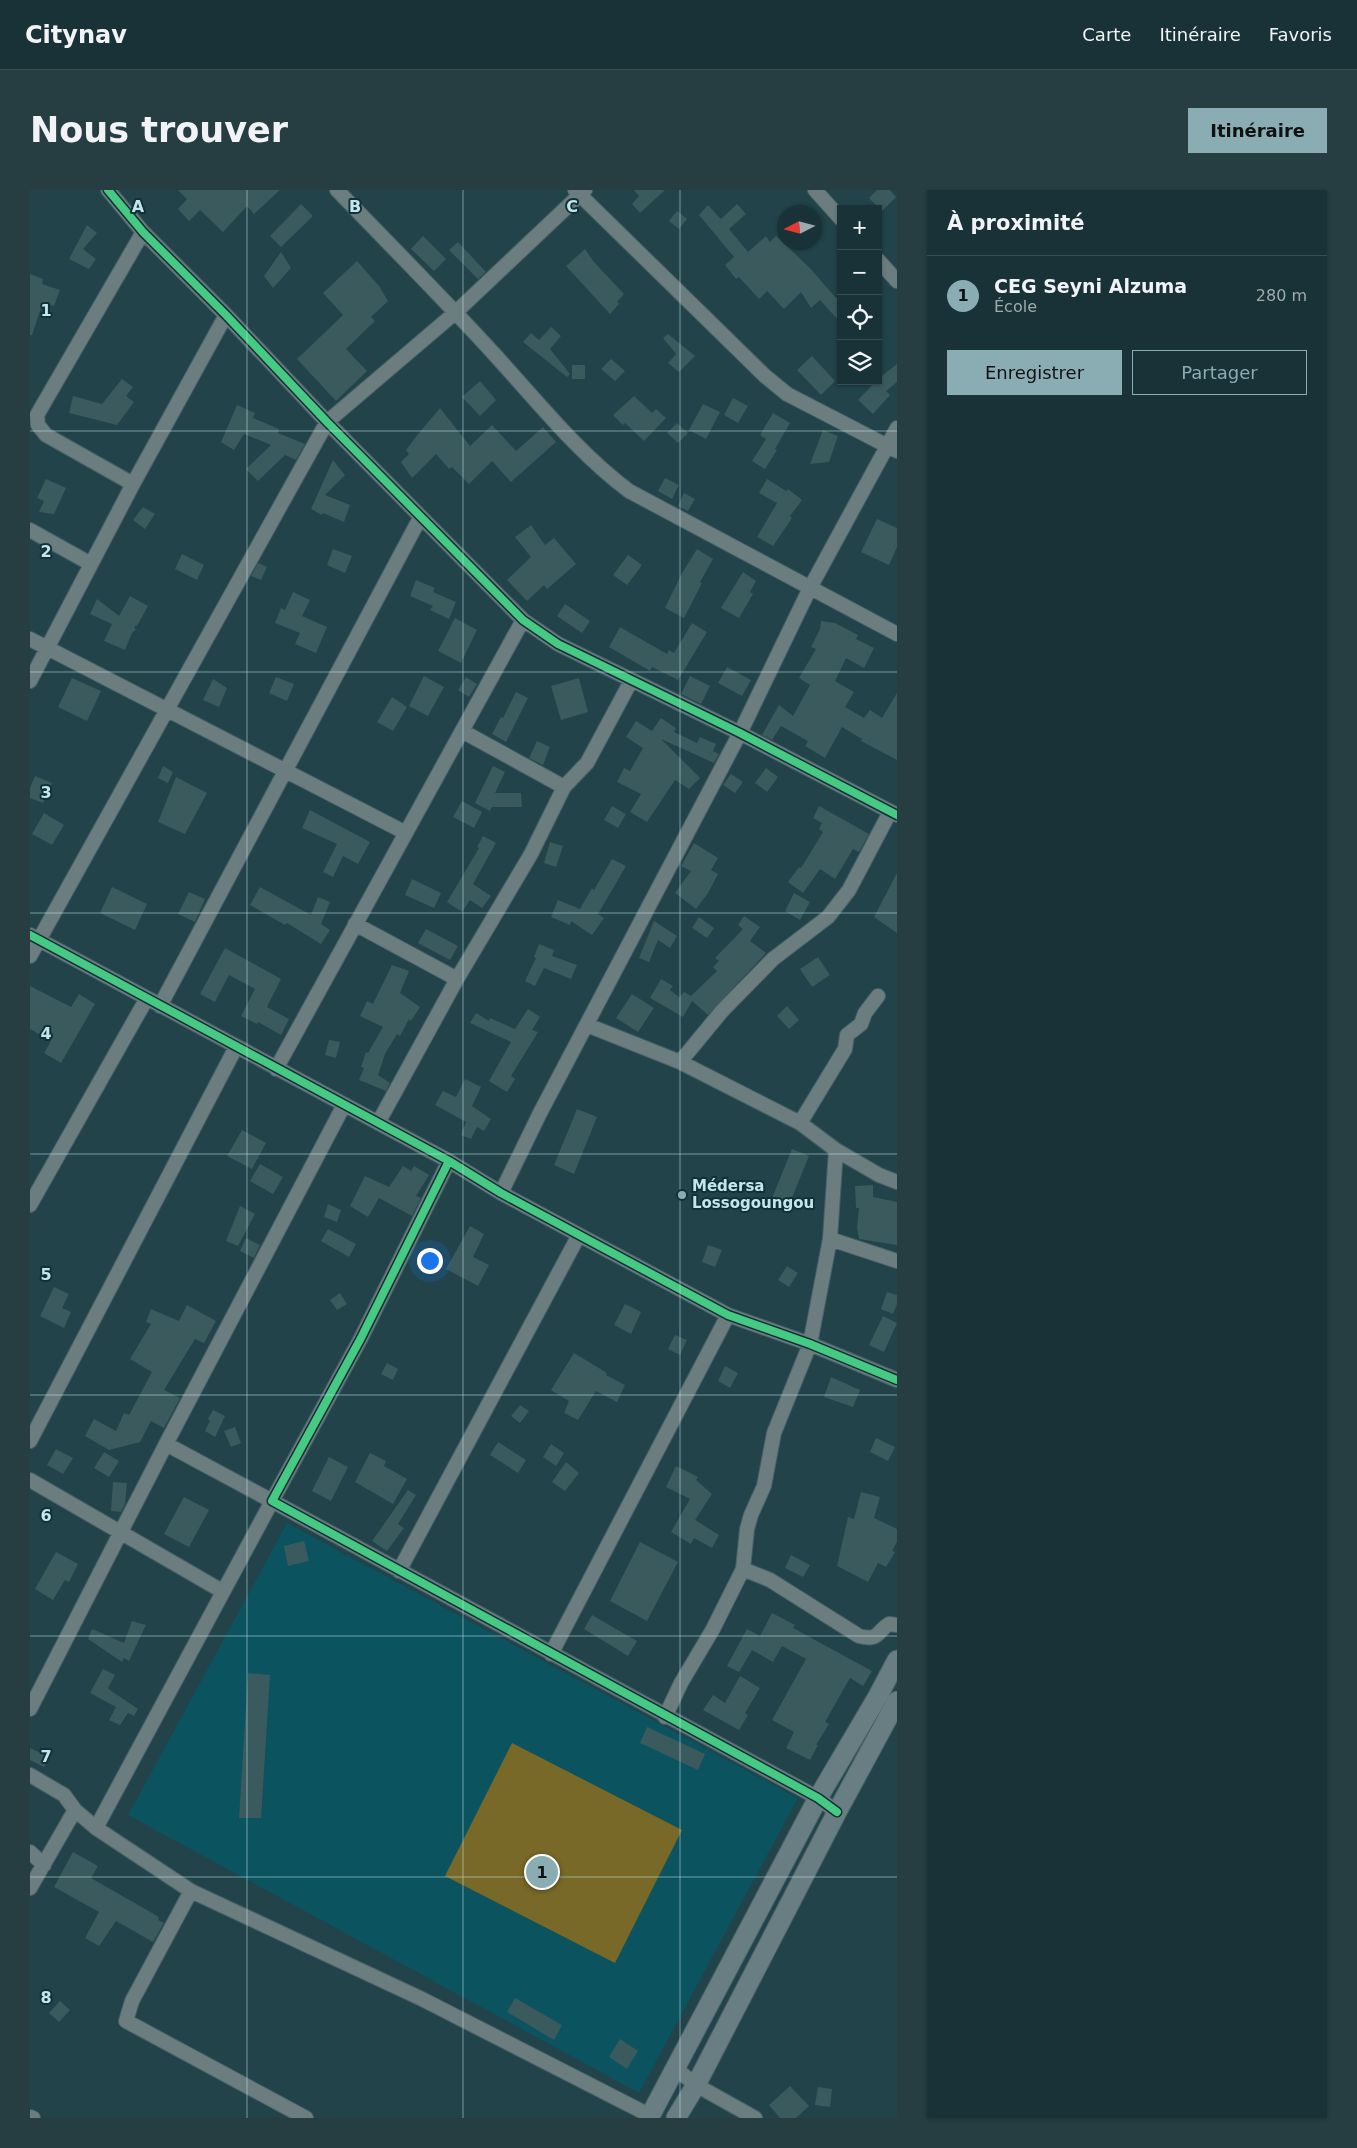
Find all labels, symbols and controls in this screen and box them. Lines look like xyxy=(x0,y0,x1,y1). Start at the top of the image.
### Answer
text: Citynav xyxy=(25,21,127,49)
text: Carte xyxy=(1082,24,1131,45)
text: Itinéraire xyxy=(1159,24,1241,45)
text: Favoris xyxy=(1269,24,1332,45)
button: Itinéraire xyxy=(1188,108,1327,153)
text: Nous trouver xyxy=(30,110,288,150)
text: A xyxy=(132,197,145,216)
text: B xyxy=(349,197,361,216)
text: C xyxy=(566,197,578,216)
north arrow xyxy=(777,205,822,250)
map controls xyxy=(837,205,882,385)
button: + xyxy=(837,205,882,250)
text: À proximité xyxy=(947,211,1084,235)
button: − xyxy=(837,250,882,295)
text: CEG Seyni Alzuma xyxy=(994,275,1187,297)
text: 1 xyxy=(957,286,969,305)
text: 280 m xyxy=(1256,286,1307,305)
button: locate xyxy=(837,295,882,340)
text: École xyxy=(994,297,1037,316)
text: 1 xyxy=(40,301,52,320)
button: layers xyxy=(837,340,882,385)
button: Enregistrer xyxy=(947,350,1122,395)
button: Partager xyxy=(1132,350,1307,395)
text: 2 xyxy=(40,542,52,561)
text: 3 xyxy=(40,783,52,802)
text: 4 xyxy=(40,1024,52,1043)
place label: Médersa Lossogoungou xyxy=(692,1177,814,1212)
marker: Médersa Lossogoungou xyxy=(676,1189,688,1201)
your location xyxy=(417,1248,443,1274)
text: 5 xyxy=(40,1265,52,1284)
text: 6 xyxy=(40,1506,52,1525)
text: 7 xyxy=(40,1747,52,1766)
pin: 1 xyxy=(526,1853,558,1891)
text: 8 xyxy=(40,1988,52,2007)

